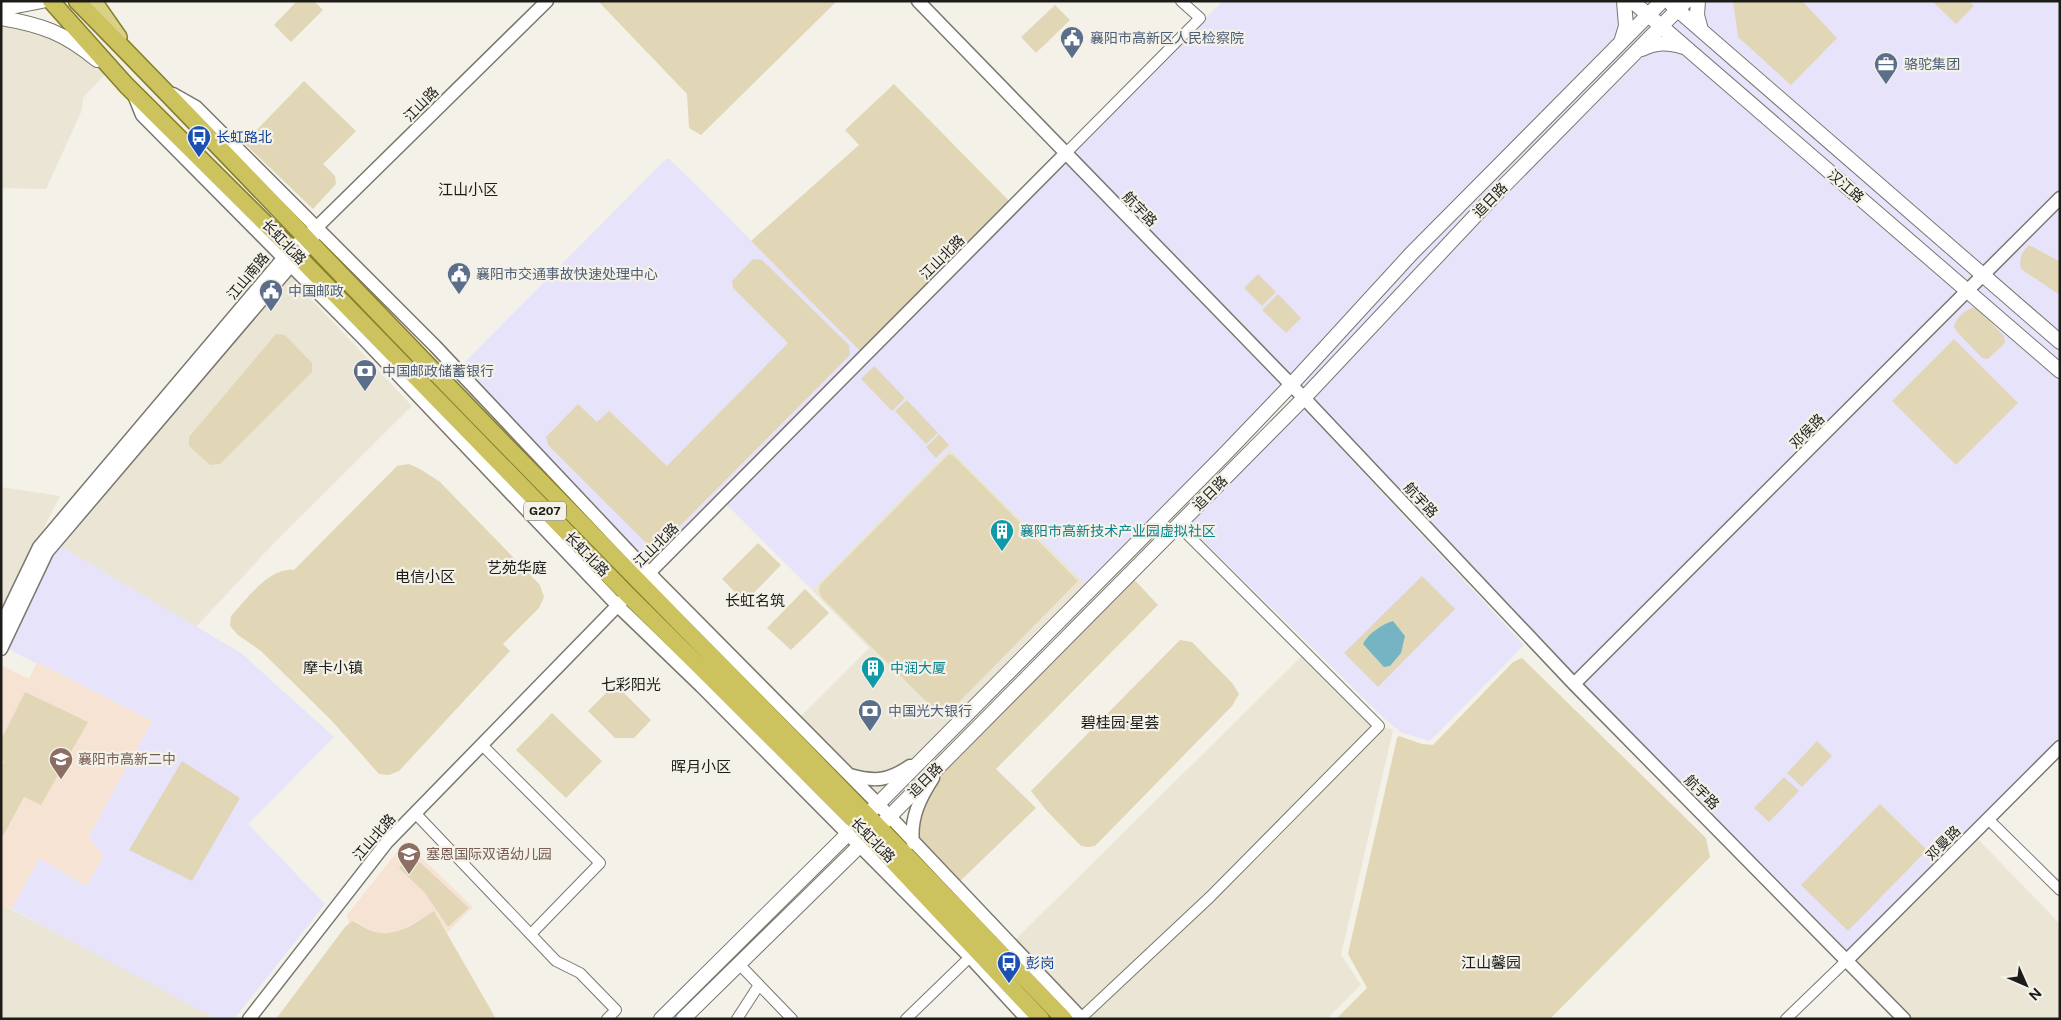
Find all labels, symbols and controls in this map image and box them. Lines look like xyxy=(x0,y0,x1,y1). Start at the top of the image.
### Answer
public building icon: 襄阳市高新区人民检察院 xyxy=(1059,25,1085,59)
place label: 襄阳市高新区人民检察院 xyxy=(1090,30,1244,46)
office icon: 骆驼集团 xyxy=(1873,51,1899,85)
place label: 骆驼集团 xyxy=(1904,56,1960,72)
street label: 江山路 xyxy=(400,83,442,125)
bus stop icon: 长虹路北 xyxy=(186,124,212,158)
place label: 长虹路北 xyxy=(216,129,272,145)
street label: 汉江路 xyxy=(1825,166,1867,206)
street label: 追日路 xyxy=(1470,179,1510,221)
district label: 江山小区 xyxy=(438,181,498,198)
street label: 航宇路 xyxy=(1120,188,1160,230)
street label: 长虹北路 xyxy=(259,216,309,268)
street label: 江山北路 xyxy=(917,232,967,282)
street label: 江山南路 xyxy=(224,249,272,303)
public building icon: 襄阳市交通事故快速处理中心 xyxy=(446,261,472,295)
place label: 襄阳市交通事故快速处理中心 xyxy=(476,266,658,282)
public building icon: 中国邮政 xyxy=(258,278,284,312)
place label: 中国邮政 xyxy=(288,283,344,299)
bank icon: 中国邮政储蓄银行 xyxy=(352,358,378,392)
place label: 中国邮政储蓄银行 xyxy=(382,363,494,379)
street label: 邓侯路 xyxy=(1786,410,1828,452)
street label: 追日路 xyxy=(1189,472,1231,514)
street label: 航宇路 xyxy=(1401,479,1441,521)
road number: G207 xyxy=(524,502,566,520)
building icon: 襄阳市高新技术产业园虚拟社区 xyxy=(989,518,1015,552)
street label: 江山北路 xyxy=(631,520,681,570)
place label: 襄阳市高新技术产业园虚拟社区 xyxy=(1020,523,1216,539)
street label: 长虹北路 xyxy=(562,528,612,580)
district label: 艺苑华庭 xyxy=(487,559,547,576)
district label: 电信小区 xyxy=(395,568,455,585)
district label: 长虹名筑 xyxy=(725,592,785,609)
building icon: 中润大厦 xyxy=(860,655,886,689)
district label: 摩卡小镇 xyxy=(303,659,363,676)
place label: 中润大厦 xyxy=(890,660,946,676)
district label: 七彩阳光 xyxy=(601,676,661,693)
bank icon: 中国光大银行 xyxy=(857,698,883,732)
place label: 中国光大银行 xyxy=(888,703,972,719)
district label: 碧桂园·星荟 xyxy=(1081,714,1159,731)
school or university icon: 襄阳市高新二中 xyxy=(48,746,74,780)
place label: 襄阳市高新二中 xyxy=(78,751,176,767)
district label: 晖月小区 xyxy=(671,758,731,775)
street label: 追日路 xyxy=(904,759,946,801)
street label: 航宇路 xyxy=(1681,771,1723,813)
street label: 江山北路 xyxy=(350,811,398,863)
street label: 长虹北路 xyxy=(848,814,898,866)
street label: 邓曼路 xyxy=(1922,822,1964,864)
school or university icon: 塞恩国际双语幼儿园 xyxy=(396,841,422,875)
place label: 塞恩国际双语幼儿园 xyxy=(426,846,552,862)
bus stop icon: 彭岗 xyxy=(996,950,1022,984)
district label: 江山馨园 xyxy=(1461,954,1521,971)
place label: 彭岗 xyxy=(1026,955,1054,971)
north arrow xyxy=(2001,960,2051,1010)
text: N xyxy=(2026,985,2045,1004)

